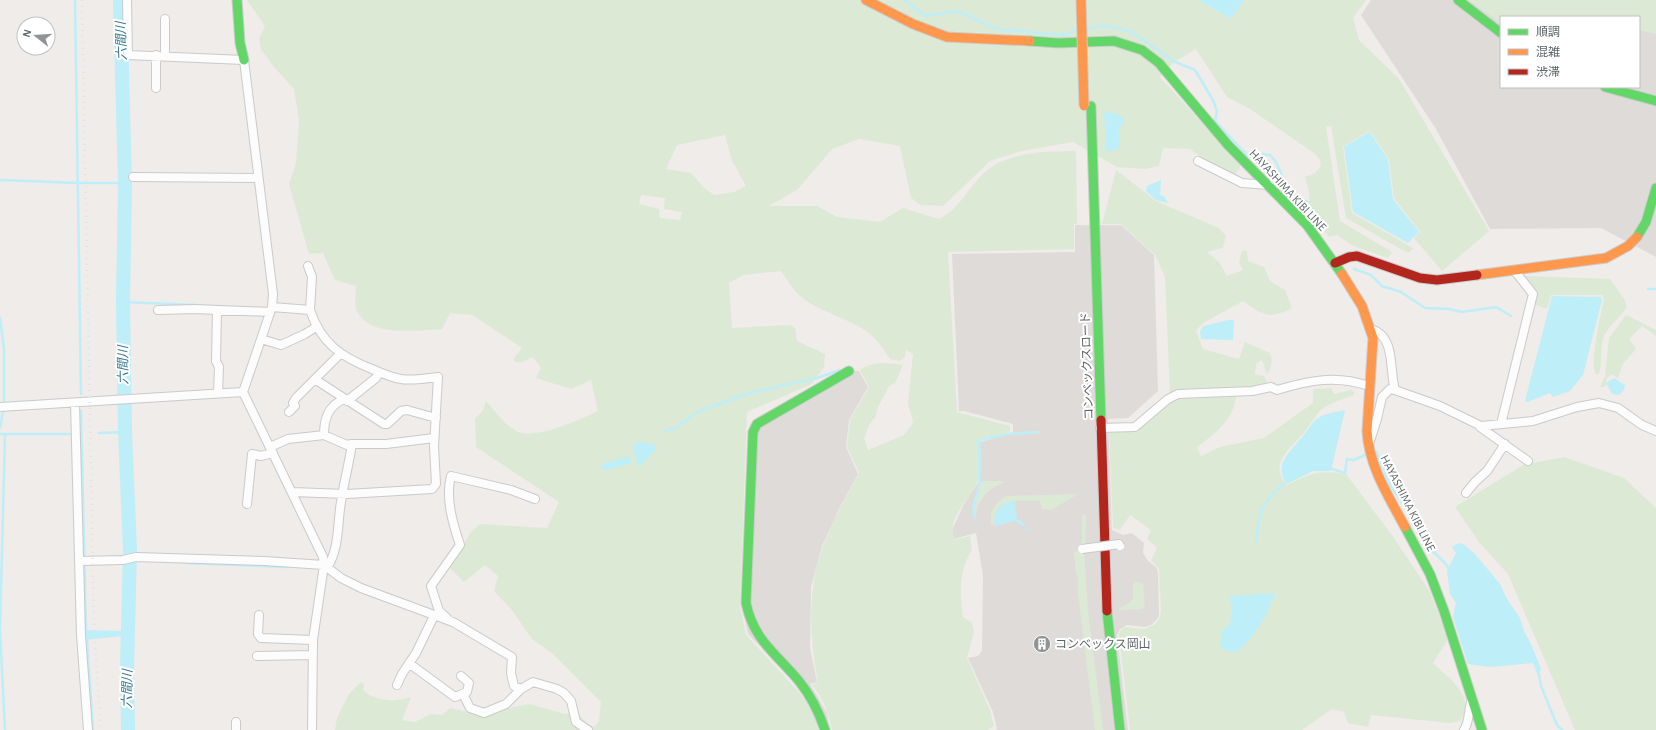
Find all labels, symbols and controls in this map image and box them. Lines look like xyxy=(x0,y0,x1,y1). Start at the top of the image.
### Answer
north arrow xyxy=(16,16,56,56)
legend xyxy=(1500,16,1640,88)
water label: 六間川 xyxy=(114,19,129,61)
text: 順調 xyxy=(1536,26,1560,38)
text: N xyxy=(21,28,33,38)
text: 混雑 xyxy=(1536,45,1560,58)
text: 渋滞 xyxy=(1536,66,1560,78)
street label: HAYASHIMA KIBI LINE xyxy=(1247,147,1329,233)
street label: コンベックスロード xyxy=(1079,312,1095,420)
water label: 六間川 xyxy=(116,343,131,385)
street label: HAYASHIMA KIBI LINE xyxy=(1379,453,1438,553)
building icon: コンベックス岡山 xyxy=(1032,634,1052,654)
place label: コンベックス岡山 xyxy=(1055,638,1151,650)
water label: 六間川 xyxy=(120,667,135,709)

